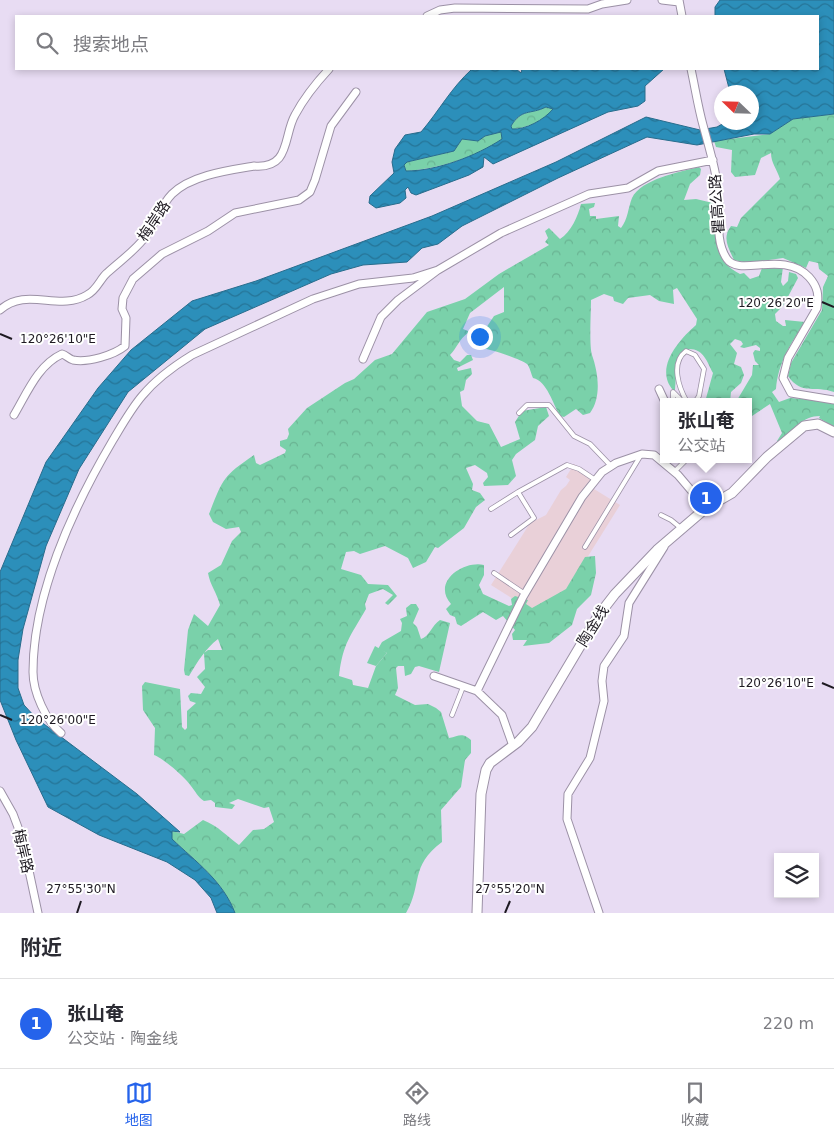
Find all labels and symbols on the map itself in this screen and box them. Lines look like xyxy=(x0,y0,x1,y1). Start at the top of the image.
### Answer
north arrow xyxy=(714,85,759,130)
street label: 瞿高公路 xyxy=(706,173,728,235)
street label: 梅岸路 xyxy=(134,197,174,245)
text: 120°26'20"E xyxy=(738,296,814,310)
your location xyxy=(467,324,493,350)
text: 120°26'10"E xyxy=(20,332,96,346)
pin: 1 xyxy=(690,479,722,517)
street label: 陶金线 xyxy=(573,602,613,650)
text: 120°26'10"E xyxy=(738,676,814,690)
text: 120°26'00"E xyxy=(20,713,96,727)
street label: 梅岸路 xyxy=(9,827,37,875)
text: 27°55'30"N xyxy=(46,882,116,896)
text: 27°55'20"N xyxy=(475,882,545,896)

